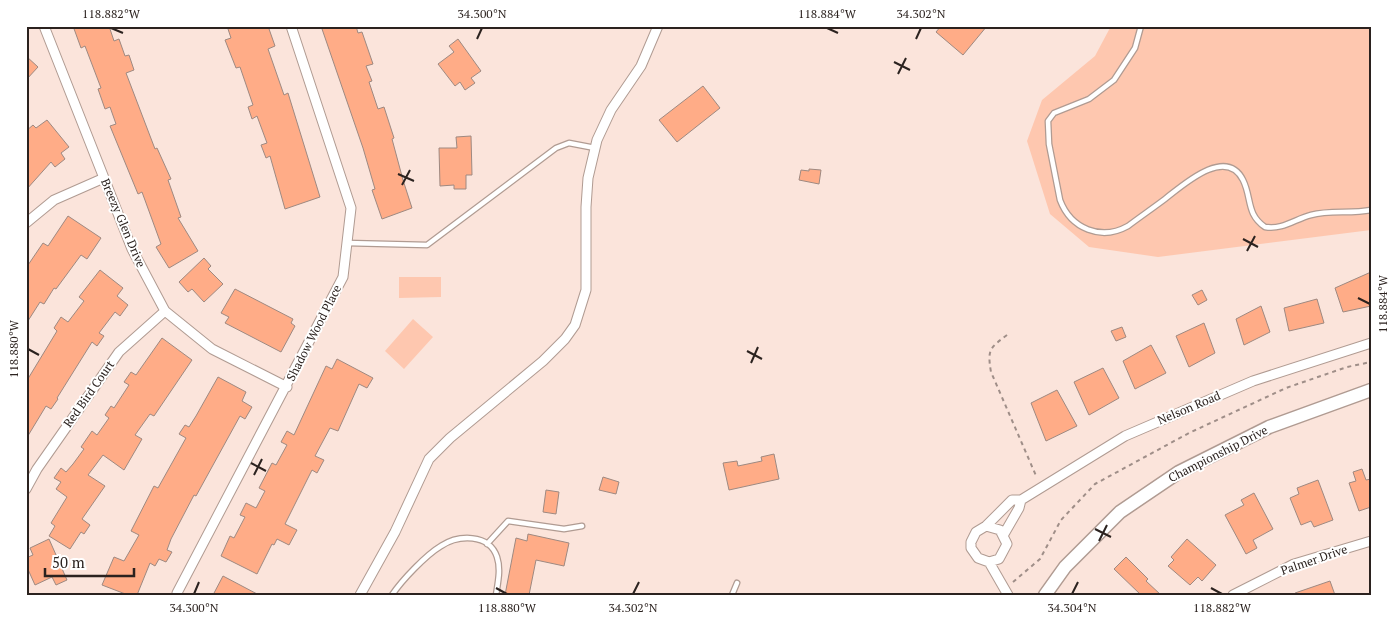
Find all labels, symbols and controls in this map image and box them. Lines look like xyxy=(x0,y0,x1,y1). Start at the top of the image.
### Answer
text: 118.882°W xyxy=(82,6,141,21)
text: 34.300°N xyxy=(457,6,507,21)
text: 118.884°W xyxy=(798,6,857,21)
text: 34.302°N xyxy=(896,6,946,21)
street label: Breezy Glen Drive xyxy=(98,176,149,270)
text: 118.884°W xyxy=(1375,274,1390,333)
street label: Shadow Wood Place xyxy=(283,282,344,383)
text: 118.880°W xyxy=(6,319,21,378)
street label: Red Bird Court xyxy=(60,357,117,430)
street label: Nelson Road xyxy=(1155,387,1223,428)
street label: Championship Drive xyxy=(1166,422,1270,485)
street label: Palmer Drive xyxy=(1279,541,1349,578)
scale bar xyxy=(45,546,134,578)
text: 50 m xyxy=(52,552,85,572)
text: 34.300°N xyxy=(169,600,219,615)
text: 118.880°W xyxy=(478,600,537,615)
text: 34.302°N xyxy=(608,600,658,615)
text: 34.304°N xyxy=(1047,600,1097,615)
text: 118.882°W xyxy=(1193,600,1252,615)

